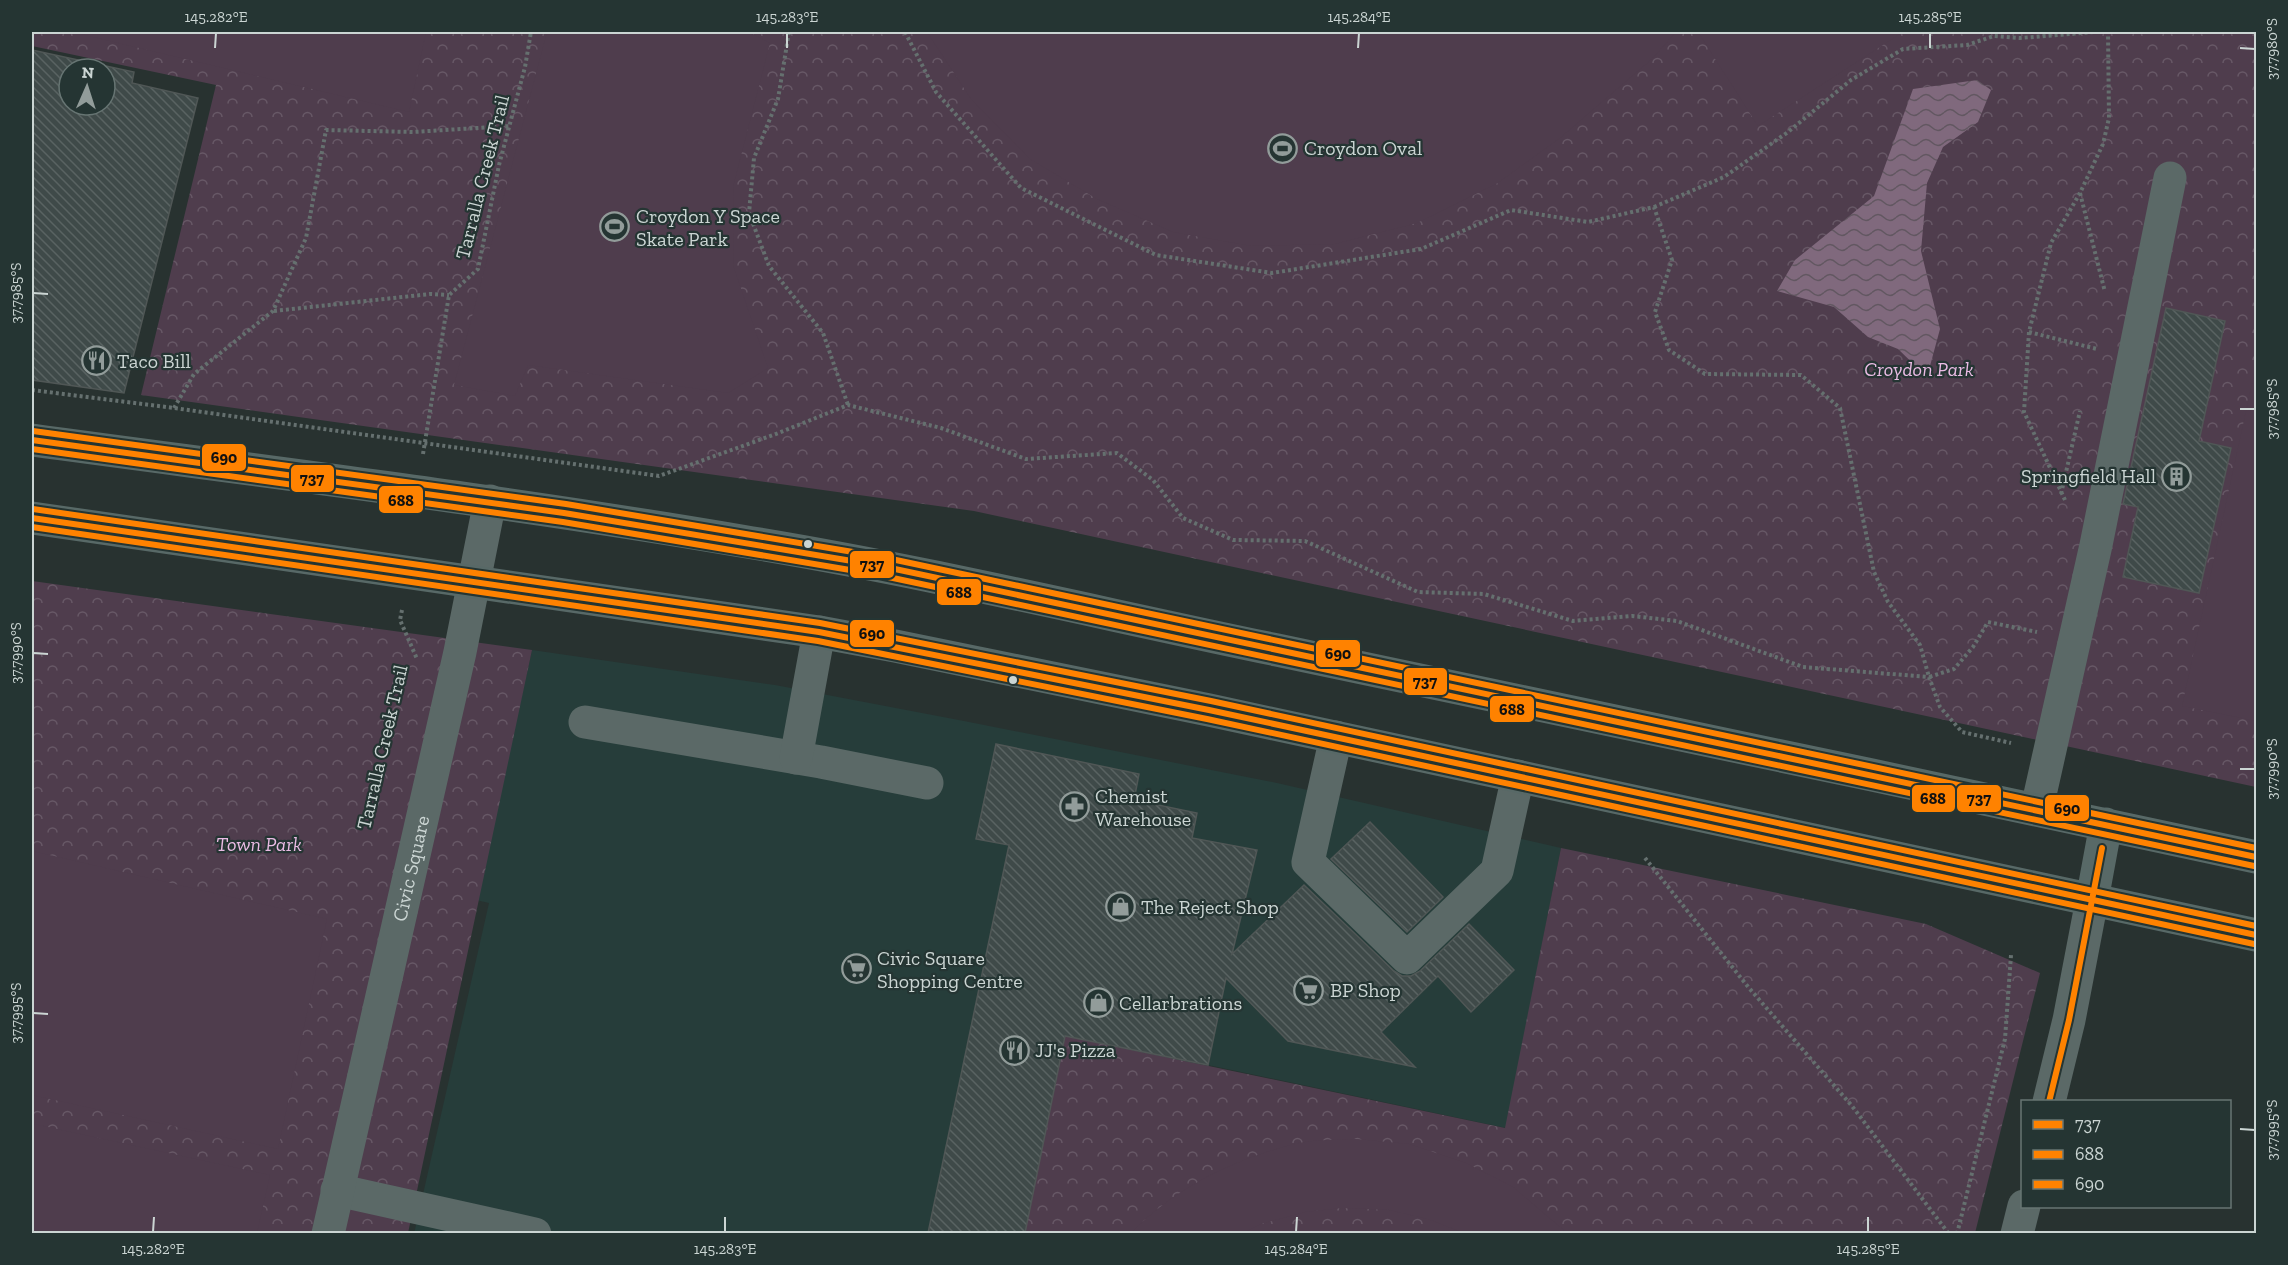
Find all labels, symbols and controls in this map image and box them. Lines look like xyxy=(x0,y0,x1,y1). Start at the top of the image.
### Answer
text: 145.282°E xyxy=(185,8,248,26)
text: 145.283°E xyxy=(756,8,818,26)
text: 145.284°E xyxy=(1327,8,1391,26)
text: 145.285°E xyxy=(1899,8,1962,26)
text: 37.7980°S xyxy=(2263,18,2281,80)
north arrow xyxy=(57,57,117,117)
text: N xyxy=(81,63,94,82)
street label: Tarralla Creek Trail xyxy=(450,92,514,262)
sports icon: Croydon Oval xyxy=(1267,132,1299,164)
place label: Croydon Oval xyxy=(1304,136,1422,160)
place label: Croydon Y Space Skate Park xyxy=(636,204,780,251)
sports icon: Croydon Y Space Skate Park xyxy=(599,211,631,243)
text: 37.7985°S xyxy=(7,263,25,323)
restaurant icon: Taco Bill xyxy=(80,345,112,377)
place label: Taco Bill xyxy=(117,349,191,373)
park label: Croydon Park xyxy=(1864,357,1974,381)
text: 37.7985°S xyxy=(2263,379,2281,439)
line badge: 690 xyxy=(201,443,247,472)
text: 690 xyxy=(211,448,237,467)
building icon: Springfield Hall xyxy=(2161,460,2193,492)
line badge: 737 xyxy=(290,464,335,493)
place label: Springfield Hall xyxy=(2021,464,2156,488)
text: 737 xyxy=(300,469,324,488)
line badge: 688 xyxy=(378,485,424,514)
text: 688 xyxy=(388,491,414,510)
unlabelled marker xyxy=(802,538,814,550)
line badge: 737 xyxy=(849,550,895,579)
text: 737 xyxy=(860,555,884,574)
line badge: 688 xyxy=(936,578,982,606)
text: 688 xyxy=(946,583,972,602)
line badge: 690 xyxy=(849,619,895,648)
text: 37.7990°S xyxy=(7,622,25,684)
text: 690 xyxy=(859,624,885,643)
line badge: 690 xyxy=(1315,639,1361,668)
text: 690 xyxy=(1325,644,1351,663)
street label: Tarralla Creek Trail xyxy=(351,662,413,832)
line badge: 737 xyxy=(1403,667,1448,696)
text: 737 xyxy=(1413,672,1437,691)
unlabelled marker xyxy=(1007,674,1019,686)
line badge: 688 xyxy=(1489,695,1535,723)
text: 688 xyxy=(1499,700,1525,719)
text: 37.7990°S xyxy=(2263,738,2281,800)
place label: Chemist Warehouse xyxy=(1095,784,1191,831)
line badge: 688 xyxy=(1911,784,1956,813)
line badge: 737 xyxy=(1956,784,2002,813)
text: 688 xyxy=(1920,789,1946,808)
text: 737 xyxy=(1967,789,1991,808)
pharmacy icon: Chemist Warehouse xyxy=(1058,791,1090,823)
line badge: 690 xyxy=(2044,794,2090,822)
text: 690 xyxy=(2054,799,2080,818)
street label: Civic Square xyxy=(387,813,435,924)
park label: Town Park xyxy=(216,832,302,856)
shop icon: The Reject Shop xyxy=(1104,891,1136,923)
place label: The Reject Shop xyxy=(1141,895,1279,919)
place label: Civic Square Shopping Centre xyxy=(877,946,1023,993)
supermarket icon: Civic Square Shopping Centre xyxy=(840,953,872,985)
supermarket icon: BP Shop xyxy=(1293,974,1325,1006)
place label: BP Shop xyxy=(1330,978,1401,1002)
text: 37.7995°S xyxy=(7,983,25,1043)
shop icon: Cellarbrations xyxy=(1082,987,1114,1019)
place label: Cellarbrations xyxy=(1119,991,1242,1015)
restaurant icon: JJ's Pizza xyxy=(998,1034,1030,1066)
place label: JJ's Pizza xyxy=(1035,1038,1116,1062)
legend xyxy=(2021,1100,2231,1208)
text: 37.7995°S xyxy=(2263,1100,2281,1160)
text: 737 xyxy=(2075,1113,2101,1135)
text: 688 xyxy=(2075,1143,2104,1165)
text: 690 xyxy=(2075,1173,2104,1195)
text: 145.282°E xyxy=(122,1240,185,1258)
text: 145.283°E xyxy=(694,1240,756,1258)
text: 145.284°E xyxy=(1264,1240,1328,1258)
text: 145.285°E xyxy=(1837,1240,1900,1258)

